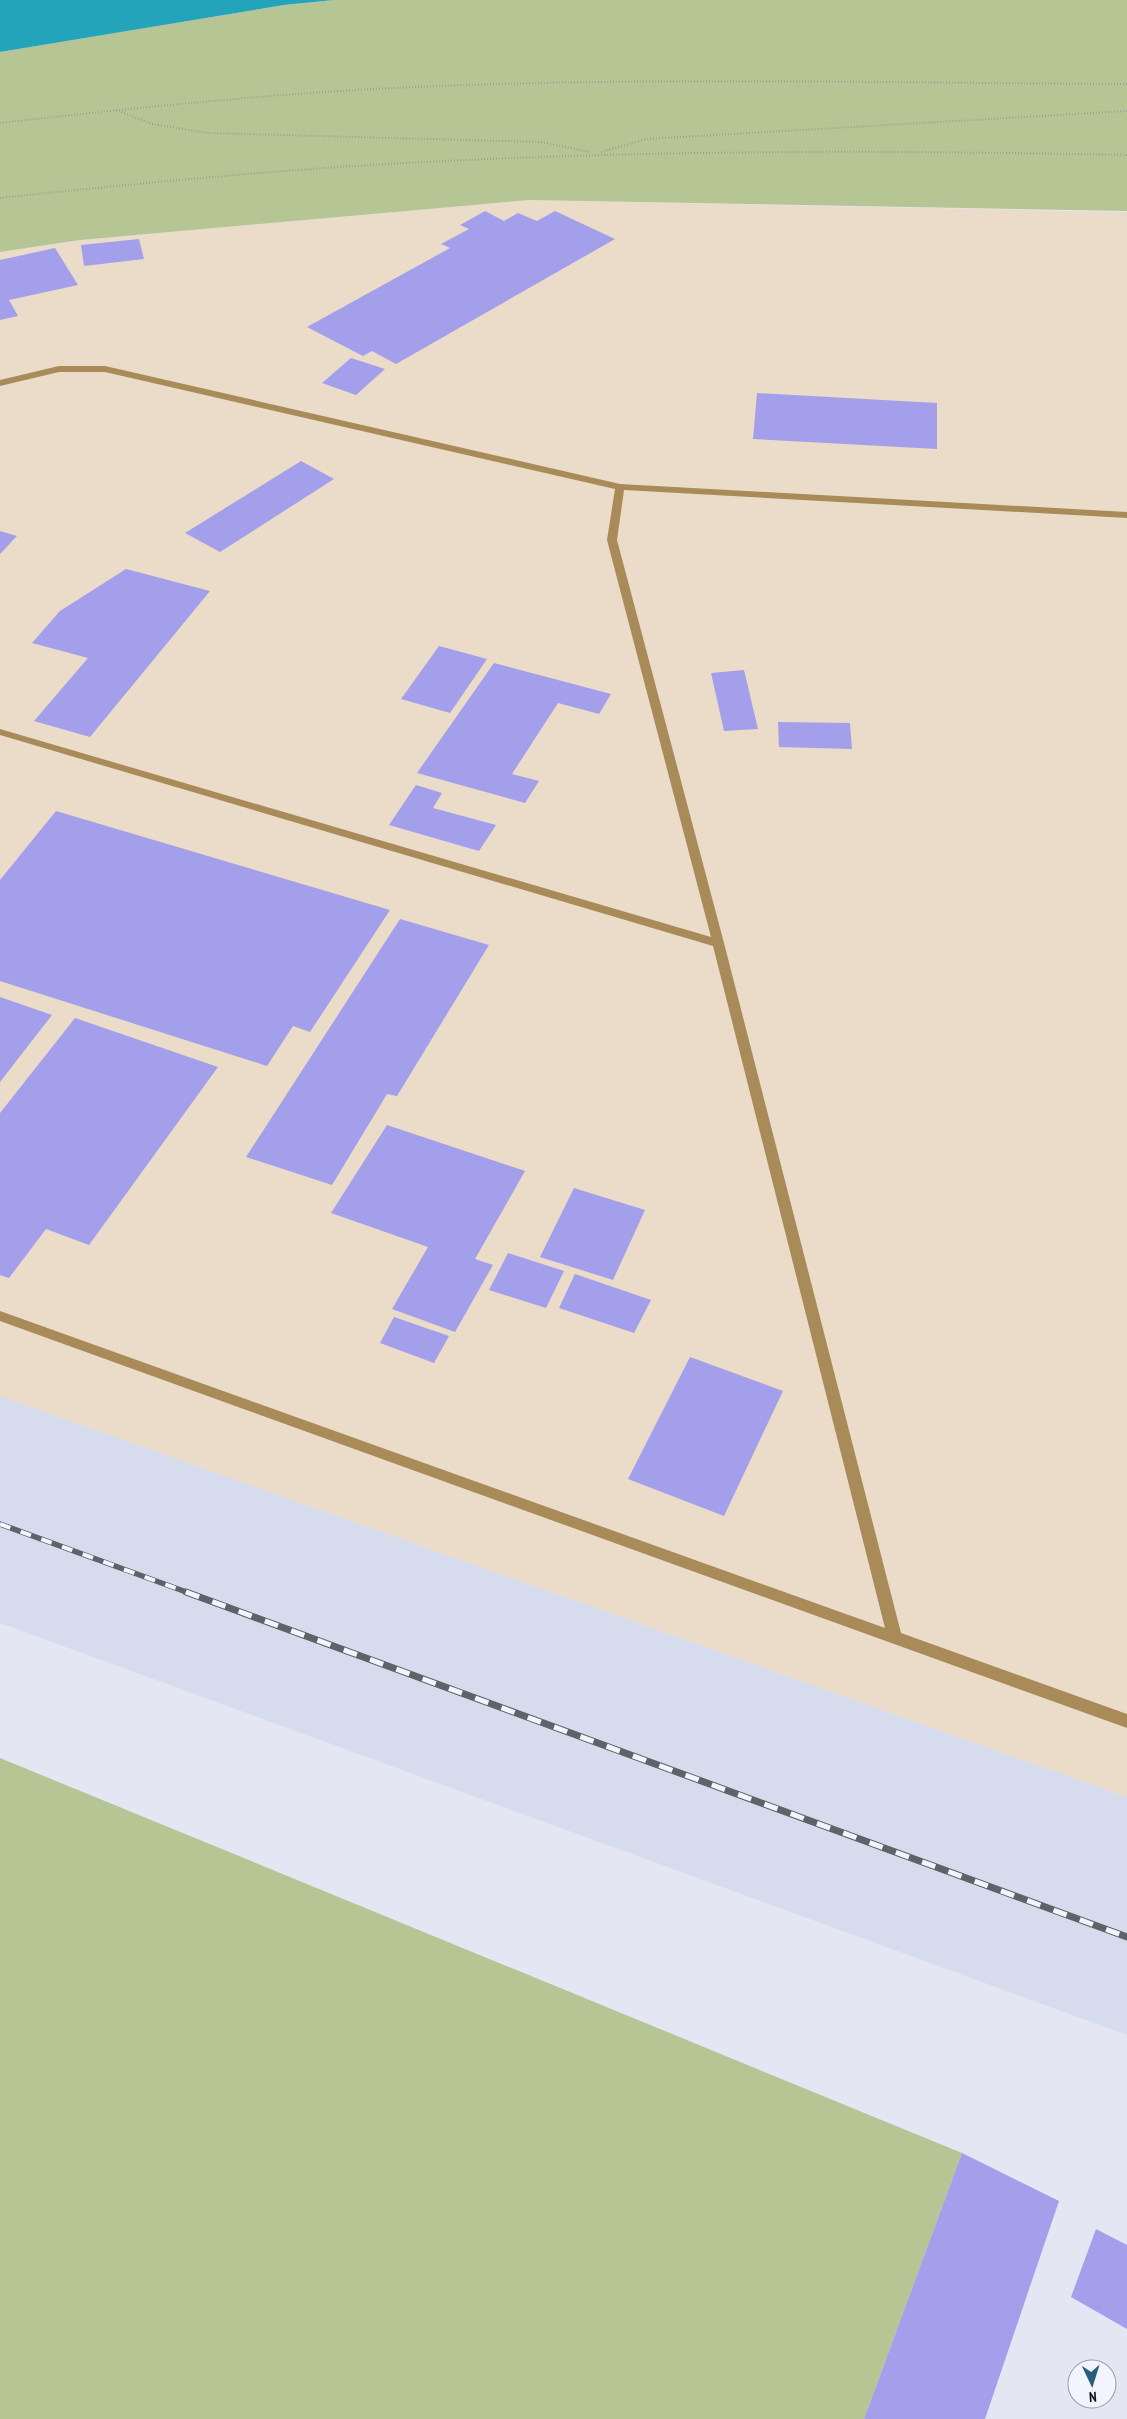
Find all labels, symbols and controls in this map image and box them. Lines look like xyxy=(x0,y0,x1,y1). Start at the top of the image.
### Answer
north arrow xyxy=(1067,2359,1117,2409)
text: N xyxy=(1089,2388,1097,2406)

